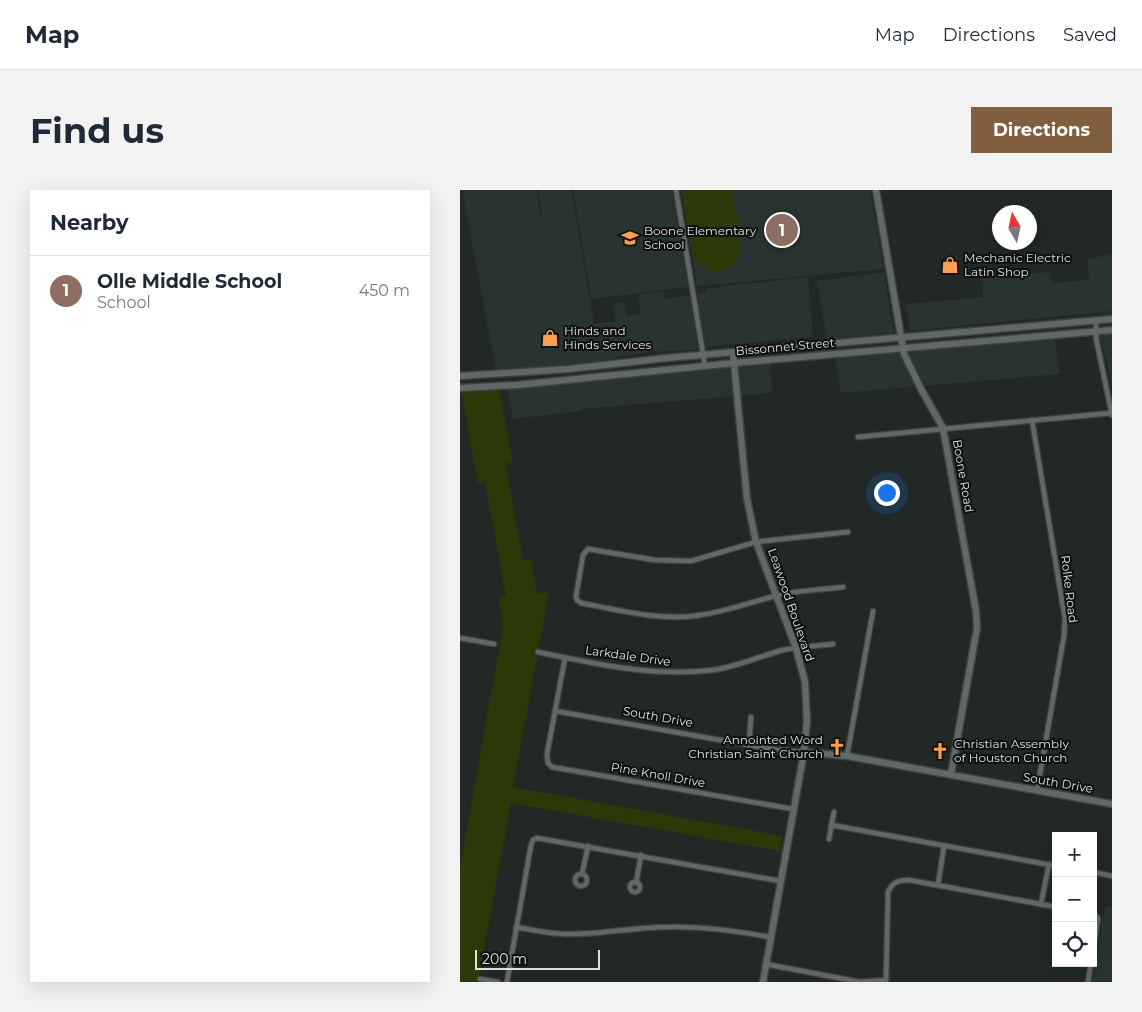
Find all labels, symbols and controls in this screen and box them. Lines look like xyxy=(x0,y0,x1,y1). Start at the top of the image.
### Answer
text: Map xyxy=(25,20,79,49)
text: Map xyxy=(875,24,915,46)
text: Directions xyxy=(943,24,1035,46)
text: Saved xyxy=(1063,24,1117,46)
button: Directions xyxy=(971,107,1112,153)
text: Find us xyxy=(30,109,164,152)
north arrow xyxy=(992,205,1037,250)
text: Nearby xyxy=(50,210,129,235)
pin: 1 xyxy=(766,211,798,249)
place label: Boone Elementary School xyxy=(644,223,757,252)
school or university icon: Boone Elementary School xyxy=(620,228,640,248)
place label: Mechanic Electric Latin Shop xyxy=(964,250,1071,279)
shop icon: Mechanic Electric Latin Shop xyxy=(940,255,960,275)
text: Olle Middle School xyxy=(97,270,282,293)
text: 1 xyxy=(63,281,69,300)
text: 450 m xyxy=(359,281,410,300)
text: School xyxy=(97,293,151,312)
place label: Hinds and Hinds Services xyxy=(564,323,651,352)
shop icon: Hinds and Hinds Services xyxy=(540,328,560,348)
street label: Bissonnet Street xyxy=(735,335,835,358)
street label: Boone Road xyxy=(950,438,977,514)
your location xyxy=(874,480,900,506)
street label: Leawood Boulevard xyxy=(765,546,818,663)
street label: Rolke Road xyxy=(1058,554,1081,624)
street label: Larkdale Drive xyxy=(584,642,672,669)
street label: South Drive xyxy=(622,703,694,730)
place label: Annointed Word Christian Saint Church xyxy=(688,732,823,761)
place label: Christian Assembly of Houston Church xyxy=(954,736,1069,765)
church icon: Annointed Word Christian Saint Church xyxy=(827,737,847,757)
church icon: Christian Assembly of Houston Church xyxy=(930,741,950,761)
street label: Pine Knoll Drive xyxy=(610,759,706,790)
street label: South Drive xyxy=(1022,769,1094,796)
map controls xyxy=(1052,832,1097,967)
button: + xyxy=(1052,832,1097,877)
button: − xyxy=(1052,877,1097,922)
button: locate xyxy=(1052,922,1097,967)
scale bar xyxy=(475,947,600,970)
text: 200 m xyxy=(482,950,527,968)

